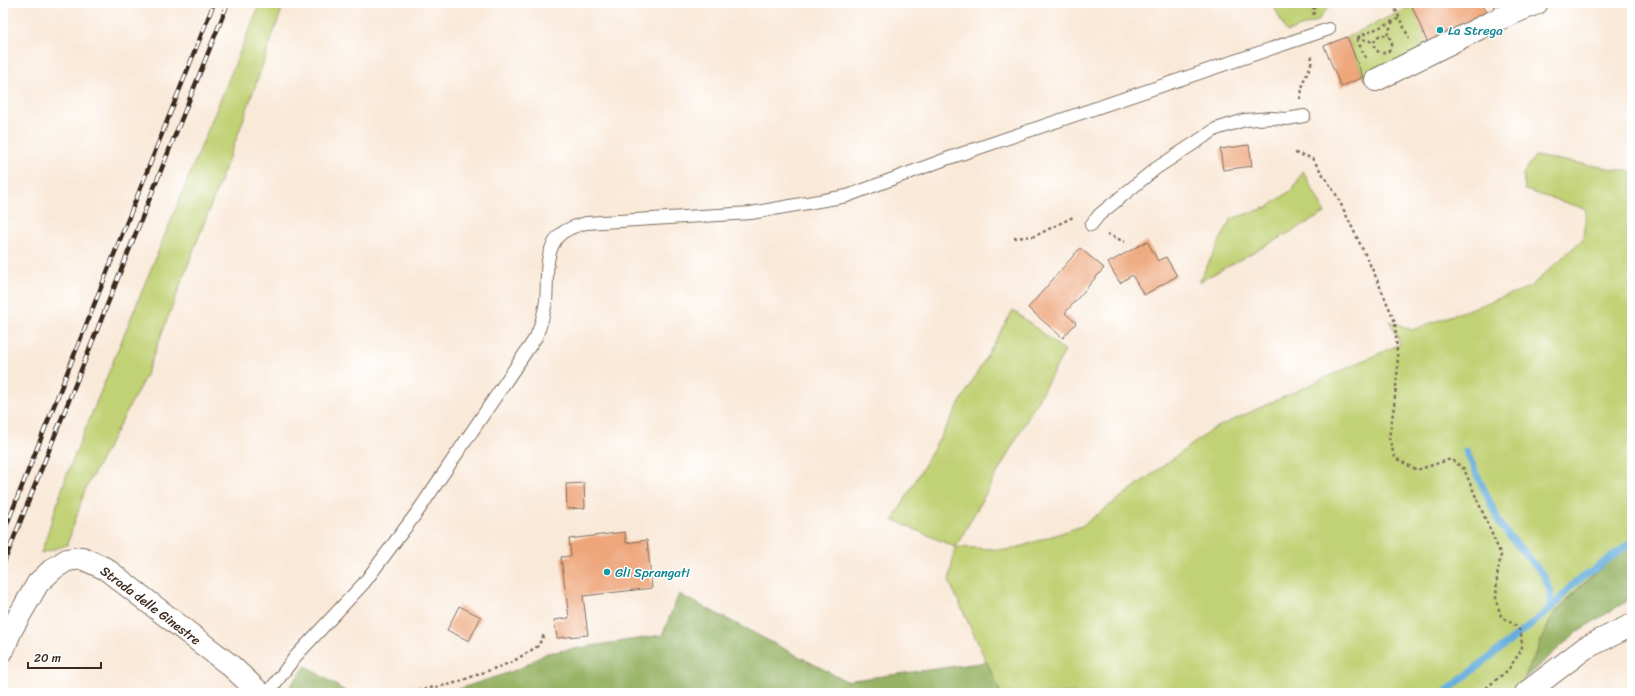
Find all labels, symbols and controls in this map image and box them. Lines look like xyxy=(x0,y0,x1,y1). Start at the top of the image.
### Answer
place label: La Strega xyxy=(1448,19,1503,42)
marker: La Strega xyxy=(1435,25,1445,35)
street label: Strada delle Ginestre xyxy=(95,560,206,651)
place label: Gli Sprangati xyxy=(615,561,690,584)
marker: Gli Sprangati xyxy=(602,567,612,577)
scale bar xyxy=(28,644,101,670)
text: 20 m xyxy=(34,647,61,669)

